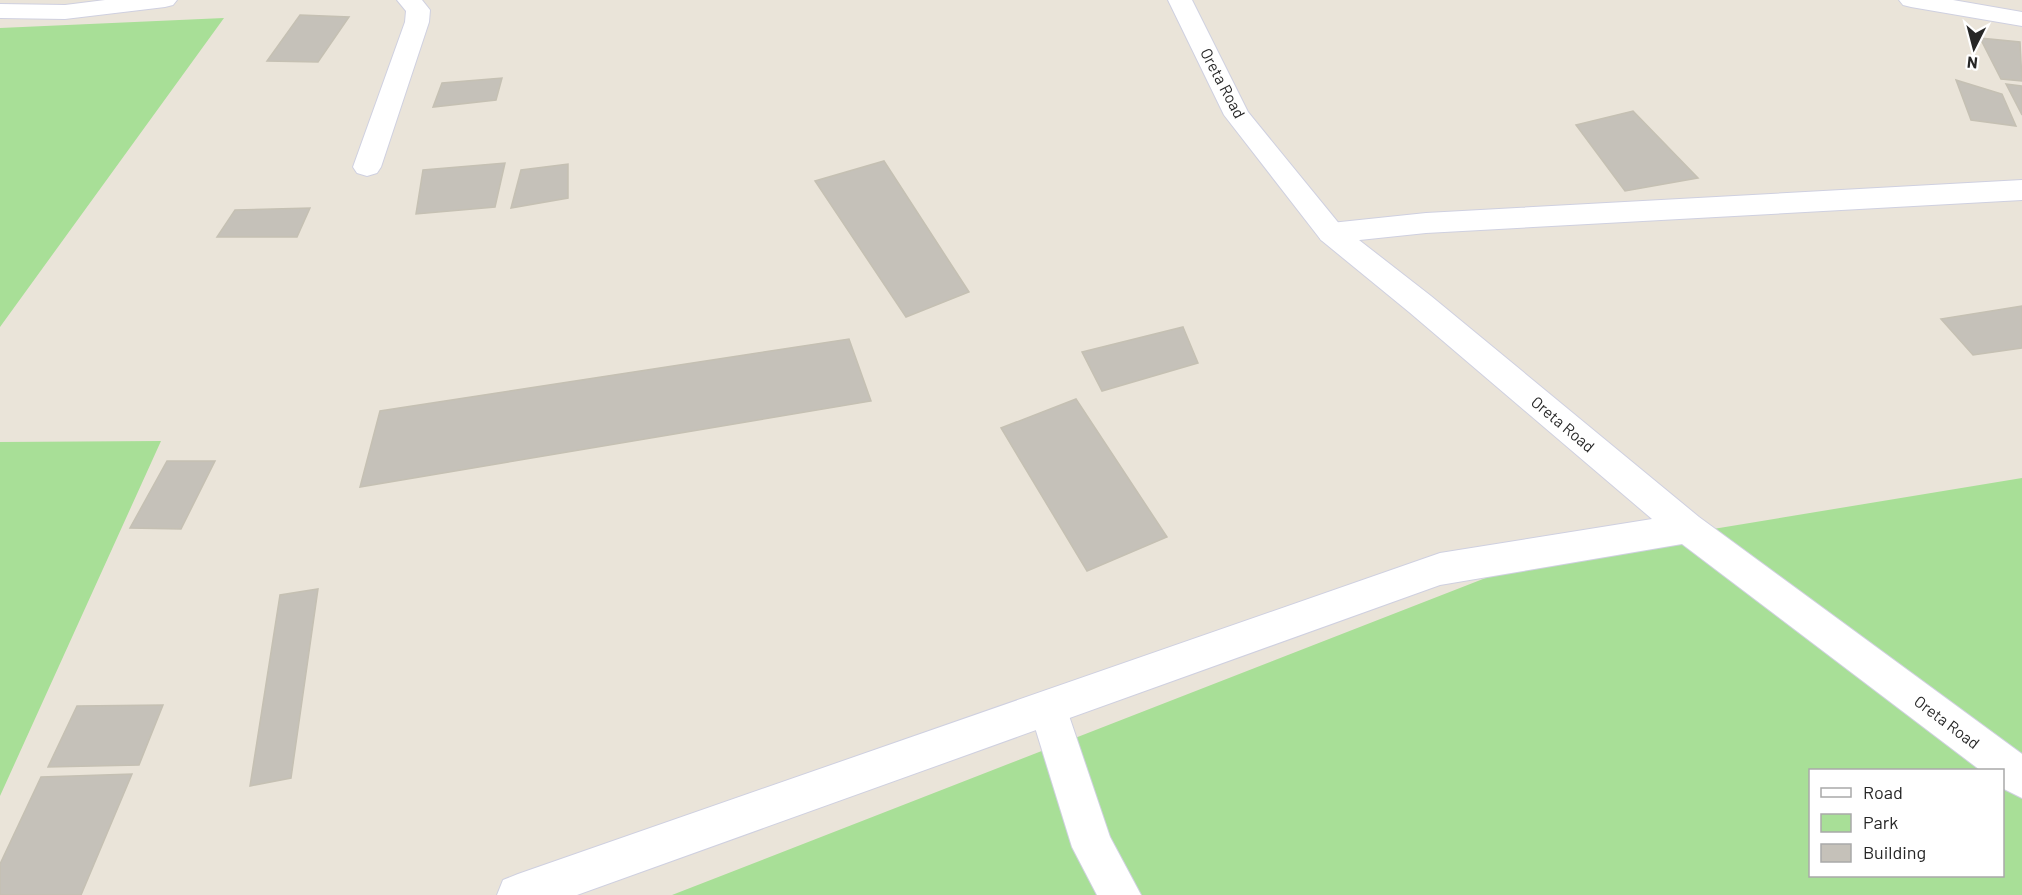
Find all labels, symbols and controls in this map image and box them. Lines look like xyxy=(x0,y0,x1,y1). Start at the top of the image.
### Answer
north arrow xyxy=(1944,18,2004,78)
street label: Oreta Road xyxy=(1197,44,1250,121)
text: N xyxy=(1966,53,1979,73)
street label: Oreta Road xyxy=(1528,392,1599,456)
street label: Oreta Road xyxy=(1911,691,1984,752)
legend xyxy=(1809,769,2004,877)
text: Road xyxy=(1863,781,1903,803)
text: Park xyxy=(1863,811,1898,833)
text: Building xyxy=(1863,841,1926,863)

